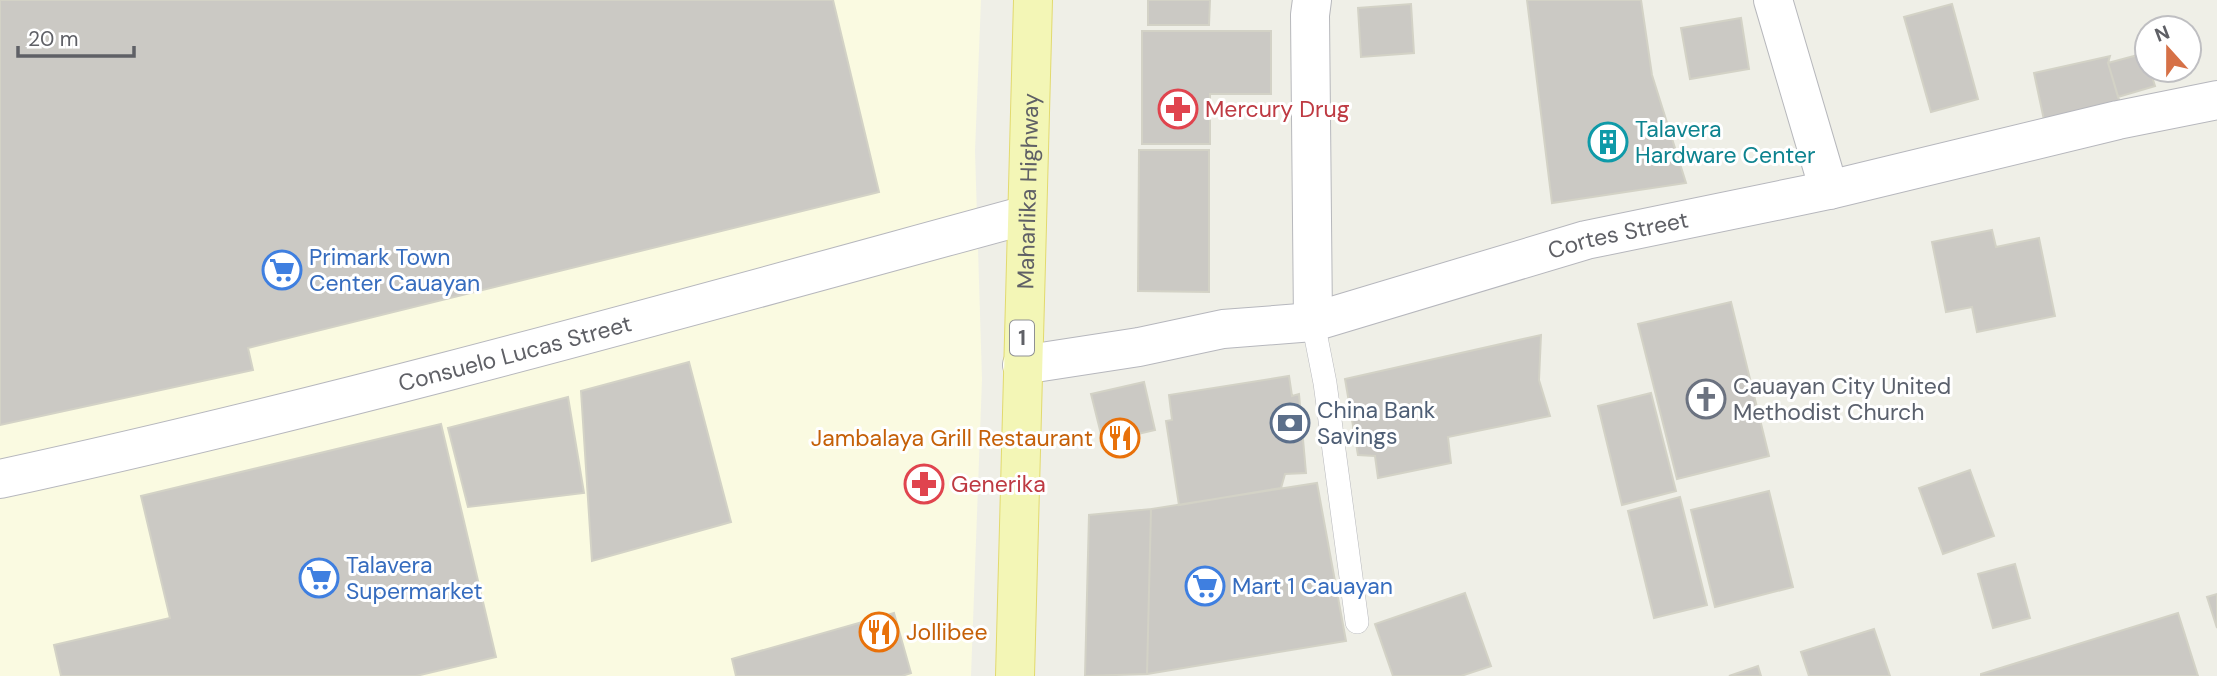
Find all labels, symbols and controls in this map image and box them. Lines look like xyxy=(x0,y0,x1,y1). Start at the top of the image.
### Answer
scale bar xyxy=(18,14,133,58)
north arrow xyxy=(2133,14,2203,84)
text: N xyxy=(2151,19,2173,48)
text: 20 m xyxy=(28,25,79,53)
pharmacy icon: Mercury Drug xyxy=(1157,88,1199,130)
street label: Maharlika Highway xyxy=(1010,92,1046,290)
place label: Mercury Drug xyxy=(1205,94,1350,124)
place label: Talavera Hardware Center xyxy=(1635,114,1816,170)
building icon: Talavera Hardware Center xyxy=(1587,121,1629,163)
street label: Cortes Street xyxy=(1544,204,1691,266)
place label: Primark Town Center Cauayan xyxy=(309,242,480,298)
supermarket icon: Primark Town Center Cauayan xyxy=(261,249,303,291)
street label: Consuelo Lucas Street xyxy=(395,308,635,398)
road number: 1 xyxy=(1010,320,1034,356)
place label: Cauayan City United Methodist Church xyxy=(1733,371,1951,427)
church icon: Cauayan City United Methodist Church xyxy=(1685,378,1727,420)
place label: China Bank Savings xyxy=(1317,395,1436,451)
bank icon: China Bank Savings xyxy=(1269,402,1311,444)
restaurant icon: Jambalaya Grill Restaurant xyxy=(1099,417,1141,459)
place label: Jambalaya Grill Restaurant xyxy=(811,423,1093,453)
pharmacy icon: Generika xyxy=(903,463,945,505)
place label: Generika xyxy=(951,469,1046,499)
place label: Talavera Supermarket xyxy=(346,550,482,606)
supermarket icon: Talavera Supermarket xyxy=(298,557,340,599)
supermarket icon: Mart 1 Cauayan xyxy=(1184,565,1226,607)
place label: Mart 1 Cauayan xyxy=(1232,571,1393,601)
restaurant icon: Jollibee xyxy=(858,611,900,653)
place label: Jollibee xyxy=(906,617,987,647)

